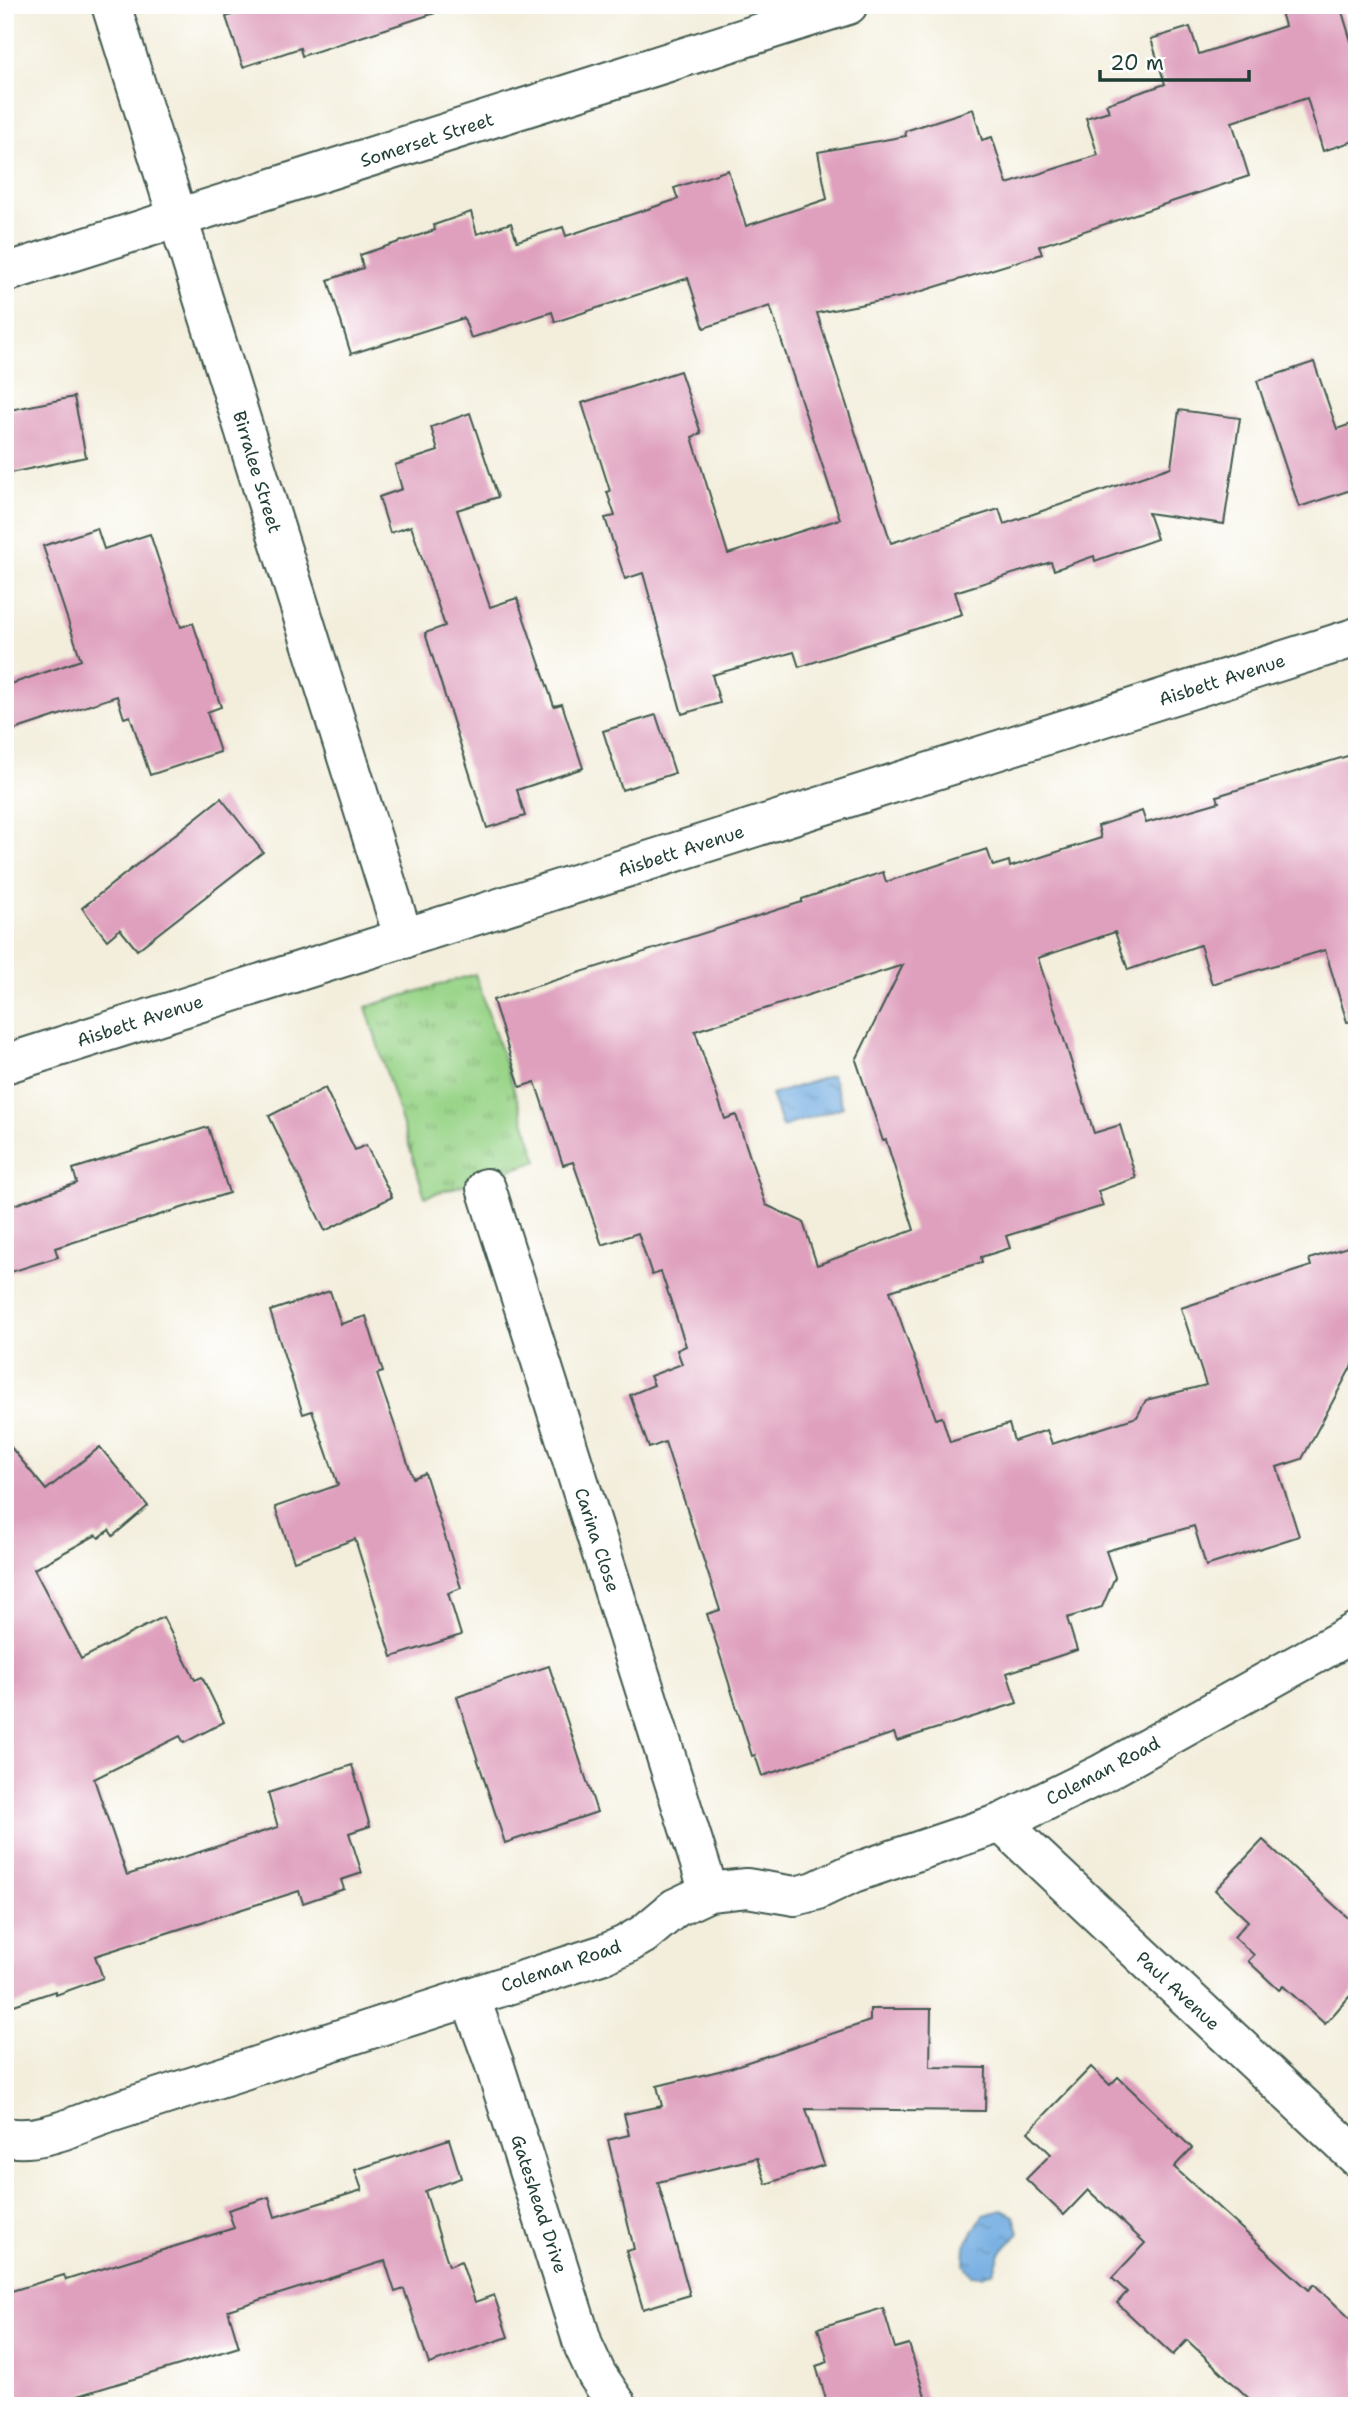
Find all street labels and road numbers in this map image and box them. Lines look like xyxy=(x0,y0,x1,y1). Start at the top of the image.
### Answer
street label: Somerset Street xyxy=(357,107,497,173)
street label: Birralee Street xyxy=(227,408,287,536)
street label: Aisbett Avenue xyxy=(1156,648,1288,712)
street label: Aisbett Avenue xyxy=(615,819,747,883)
street label: Aisbett Avenue xyxy=(74,989,206,1053)
street label: Carina Close xyxy=(569,1485,625,1595)
street label: Coleman Road xyxy=(1042,1731,1164,1811)
street label: Coleman Road xyxy=(498,1934,624,1998)
street label: Paul Avenue xyxy=(1131,1946,1225,2036)
street label: Gateshead Drive xyxy=(505,2132,573,2276)

